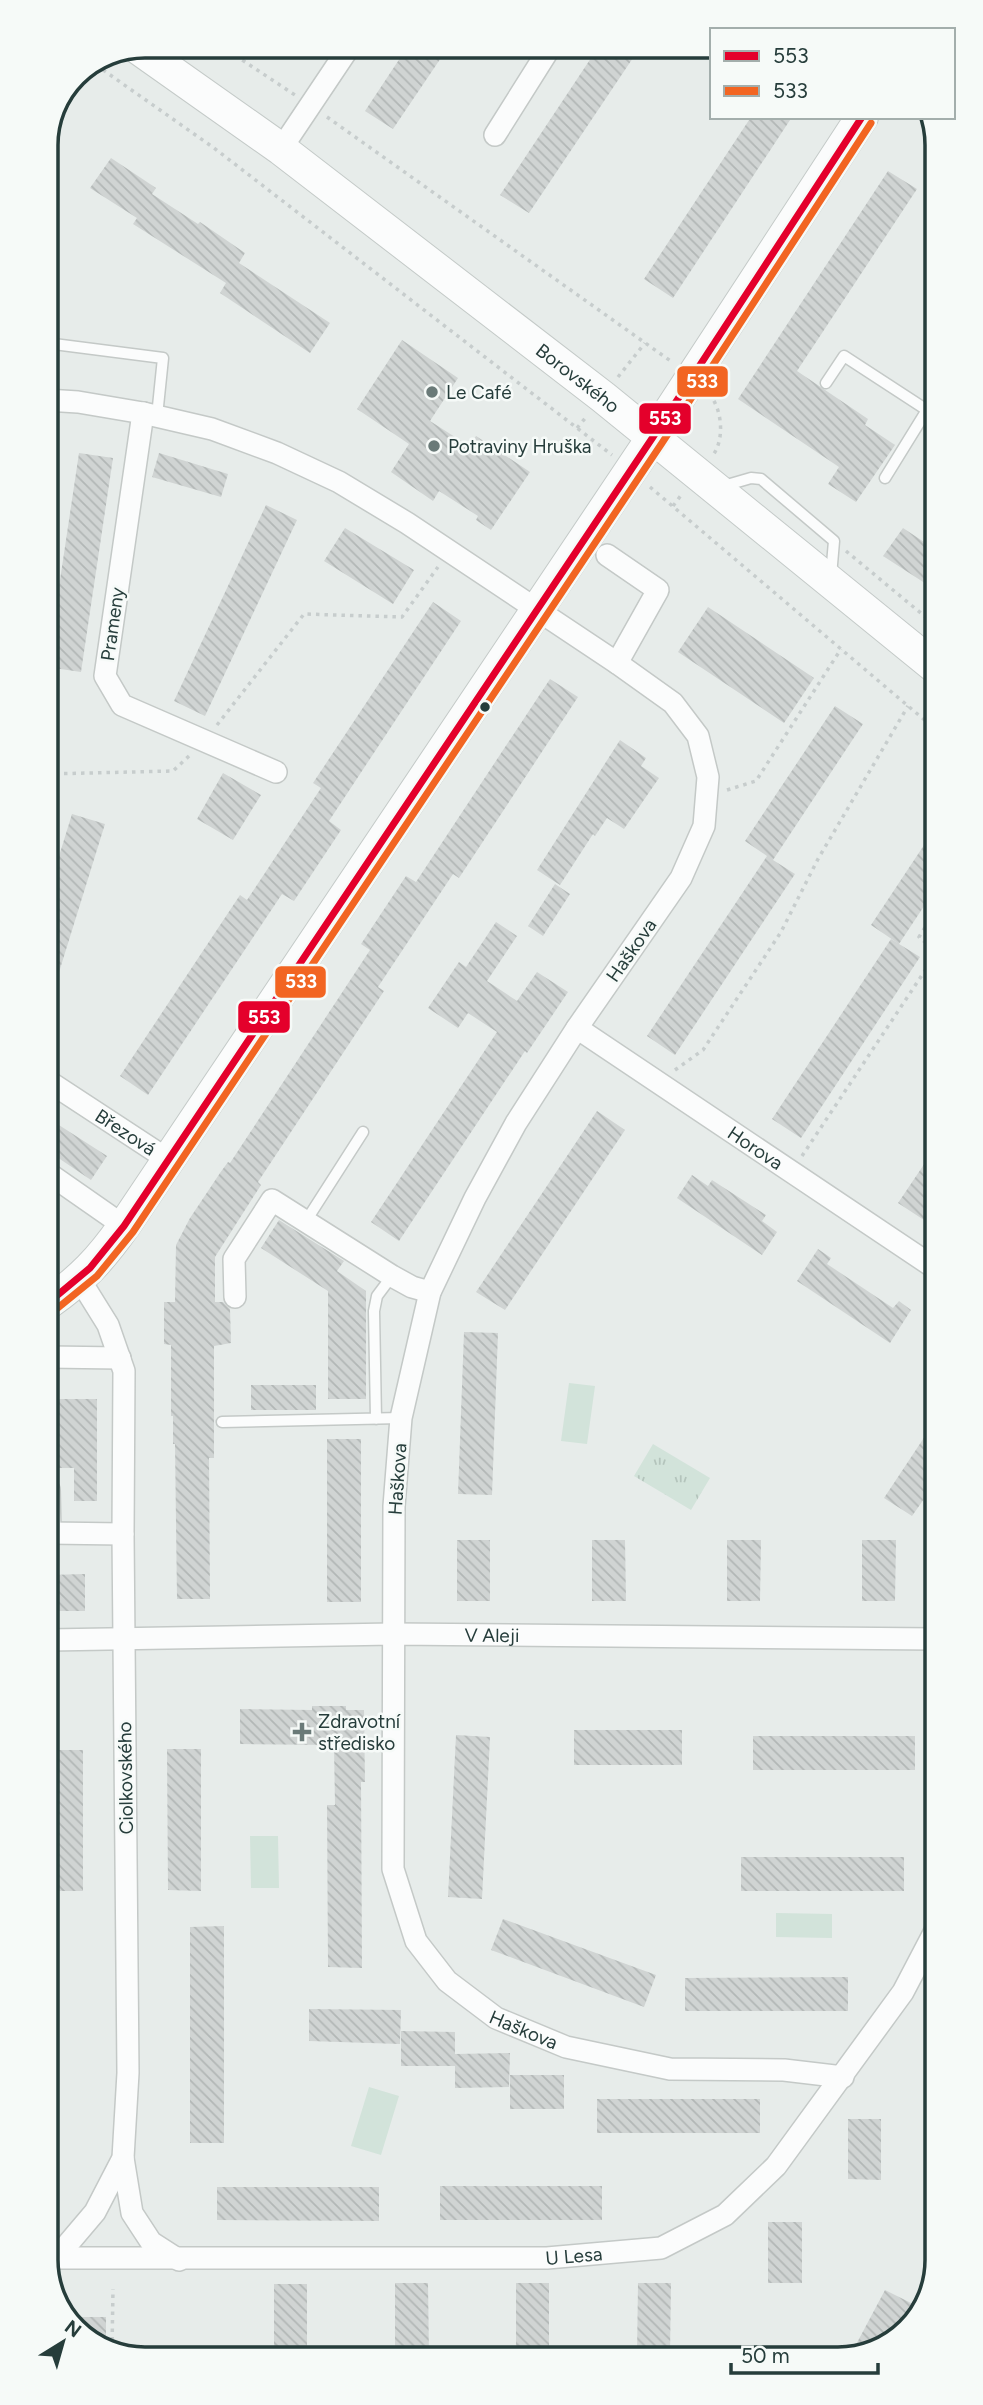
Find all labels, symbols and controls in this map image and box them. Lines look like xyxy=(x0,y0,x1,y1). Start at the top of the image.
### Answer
legend xyxy=(710,28,955,119)
text: 553 xyxy=(773,43,809,68)
text: 533 xyxy=(773,78,808,103)
street label: Borovského xyxy=(531,339,624,418)
line badge: 533 xyxy=(676,365,729,398)
text: 533 xyxy=(686,370,718,393)
place label: Le Café xyxy=(446,381,512,404)
marker: Le Café xyxy=(424,384,440,400)
line badge: 553 xyxy=(638,402,692,435)
text: 553 xyxy=(649,407,681,430)
place label: Potraviny Hruška xyxy=(448,435,591,458)
marker: Potraviny Hruška xyxy=(426,438,442,454)
street label: Prameny xyxy=(96,586,129,662)
unlabelled marker xyxy=(478,700,492,714)
street label: Haškova xyxy=(601,914,661,986)
line badge: 533 xyxy=(274,965,327,999)
text: 533 xyxy=(285,970,317,993)
line badge: 553 xyxy=(237,1000,291,1034)
text: 553 xyxy=(248,1006,280,1029)
street label: Březová xyxy=(91,1104,160,1161)
street label: Horova xyxy=(723,1121,787,1175)
street label: Haškova xyxy=(384,1442,411,1516)
street label: V Aleji xyxy=(464,1624,519,1647)
place label: Zdravotní středisko xyxy=(318,1710,402,1755)
street label: Ciolkovského xyxy=(113,1721,138,1835)
marker: Zdravotní středisko xyxy=(292,1722,312,1742)
street label: Haškova xyxy=(486,2005,561,2054)
street label: U Lesa xyxy=(545,2242,603,2270)
north arrow xyxy=(28,2307,98,2377)
text: N xyxy=(60,2315,86,2342)
scale bar xyxy=(731,2332,878,2376)
text: 50 m xyxy=(741,2343,790,2368)

